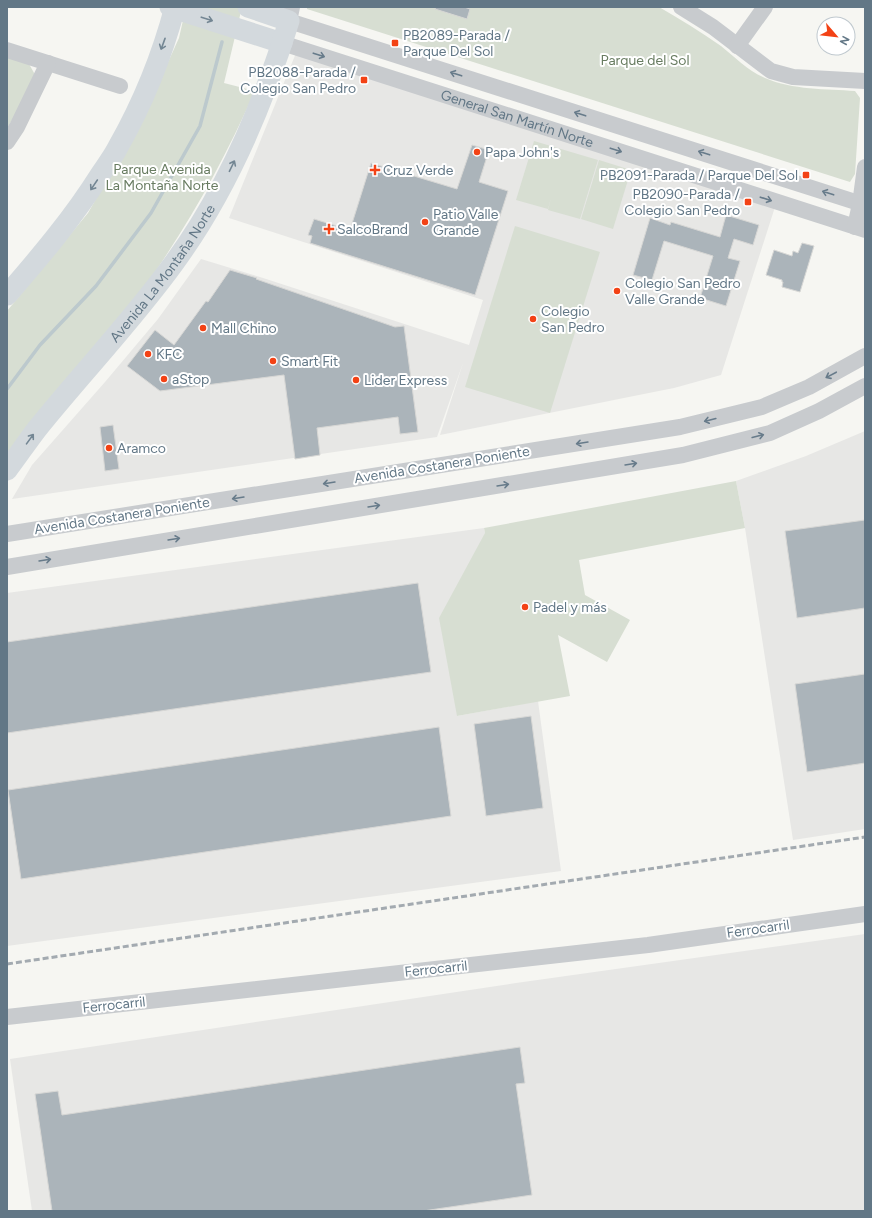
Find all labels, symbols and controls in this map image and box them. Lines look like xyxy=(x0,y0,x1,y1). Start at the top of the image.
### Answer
one-way arrow xyxy=(201,16,214,23)
north arrow xyxy=(816,16,856,56)
place label: PB2089-Parada / Parque Del Sol xyxy=(403,27,511,60)
text: N xyxy=(837,34,852,47)
one-way arrow xyxy=(159,38,167,50)
marker: PB2089-Parada / Parque Del Sol xyxy=(390,38,400,48)
one-way arrow xyxy=(312,52,325,59)
park label: Parque del Sol xyxy=(600,52,690,69)
place label: PB2088-Parada / Colegio San Pedro xyxy=(240,64,357,97)
one-way arrow xyxy=(450,70,463,77)
marker: PB2088-Parada / Colegio San Pedro xyxy=(359,75,369,85)
street label: General San Martín Norte xyxy=(439,86,596,151)
one-way arrow xyxy=(574,110,587,117)
place label: Papa John's xyxy=(485,144,559,161)
marker: Papa John's xyxy=(472,147,482,157)
one-way arrow xyxy=(610,147,622,155)
one-way arrow xyxy=(698,149,711,156)
park label: Parque Avenida La Montaña Norte xyxy=(105,161,219,194)
one-way arrow xyxy=(229,161,236,173)
place label: Cruz Verde xyxy=(383,162,454,179)
marker: Cruz Verde xyxy=(370,165,380,175)
place label: PB2091-Parada / Parque Del Sol xyxy=(600,167,798,184)
marker: PB2091-Parada / Parque Del Sol xyxy=(801,170,811,180)
one-way arrow xyxy=(90,180,98,191)
place label: PB2090-Parada / Colegio San Pedro xyxy=(624,186,741,219)
one-way arrow xyxy=(822,189,835,196)
one-way arrow xyxy=(760,196,773,203)
marker: PB2090-Parada / Colegio San Pedro xyxy=(743,197,753,207)
street label: Avenida La Montaña Norte xyxy=(106,201,219,346)
place label: Patio Valle Grande xyxy=(433,206,499,239)
marker: Patio Valle Grande xyxy=(420,217,430,227)
place label: SalcoBrand xyxy=(337,221,408,238)
marker: SalcoBrand xyxy=(324,224,334,234)
place label: Colegio San Pedro Valle Grande xyxy=(625,275,741,308)
marker: Colegio San Pedro Valle Grande xyxy=(612,286,622,296)
place label: Colegio San Pedro xyxy=(541,303,605,336)
marker: Colegio San Pedro xyxy=(528,314,538,324)
place label: Mall Chino xyxy=(211,320,277,337)
marker: Mall Chino xyxy=(198,323,208,333)
place label: KFC xyxy=(156,346,182,363)
marker: KFC xyxy=(143,349,153,359)
place label: Smart Fit xyxy=(281,353,338,370)
marker: Smart Fit xyxy=(268,356,278,366)
place label: aStop xyxy=(172,371,209,388)
place label: Lider Express xyxy=(364,372,447,389)
one-way arrow xyxy=(825,372,837,379)
marker: aStop xyxy=(159,374,169,384)
marker: Lider Express xyxy=(351,375,361,385)
one-way arrow xyxy=(703,417,716,424)
one-way arrow xyxy=(751,431,764,439)
one-way arrow xyxy=(26,434,34,445)
one-way arrow xyxy=(576,439,589,447)
place label: Aramco xyxy=(117,440,166,457)
marker: Aramco xyxy=(104,443,114,453)
street label: Avenida Costanera Poniente xyxy=(353,443,531,487)
one-way arrow xyxy=(624,459,637,467)
one-way arrow xyxy=(323,479,336,487)
one-way arrow xyxy=(496,481,509,489)
street label: Avenida Costanera Poniente xyxy=(33,494,211,538)
one-way arrow xyxy=(232,494,245,502)
one-way arrow xyxy=(367,502,380,510)
one-way arrow xyxy=(167,535,180,543)
one-way arrow xyxy=(39,556,52,564)
place label: Padel y más xyxy=(533,599,607,616)
marker: Padel y más xyxy=(520,602,530,612)
street label: Ferrocarril xyxy=(725,916,791,942)
street label: Ferrocarril xyxy=(404,957,468,981)
street label: Ferrocarril xyxy=(82,993,146,1017)

